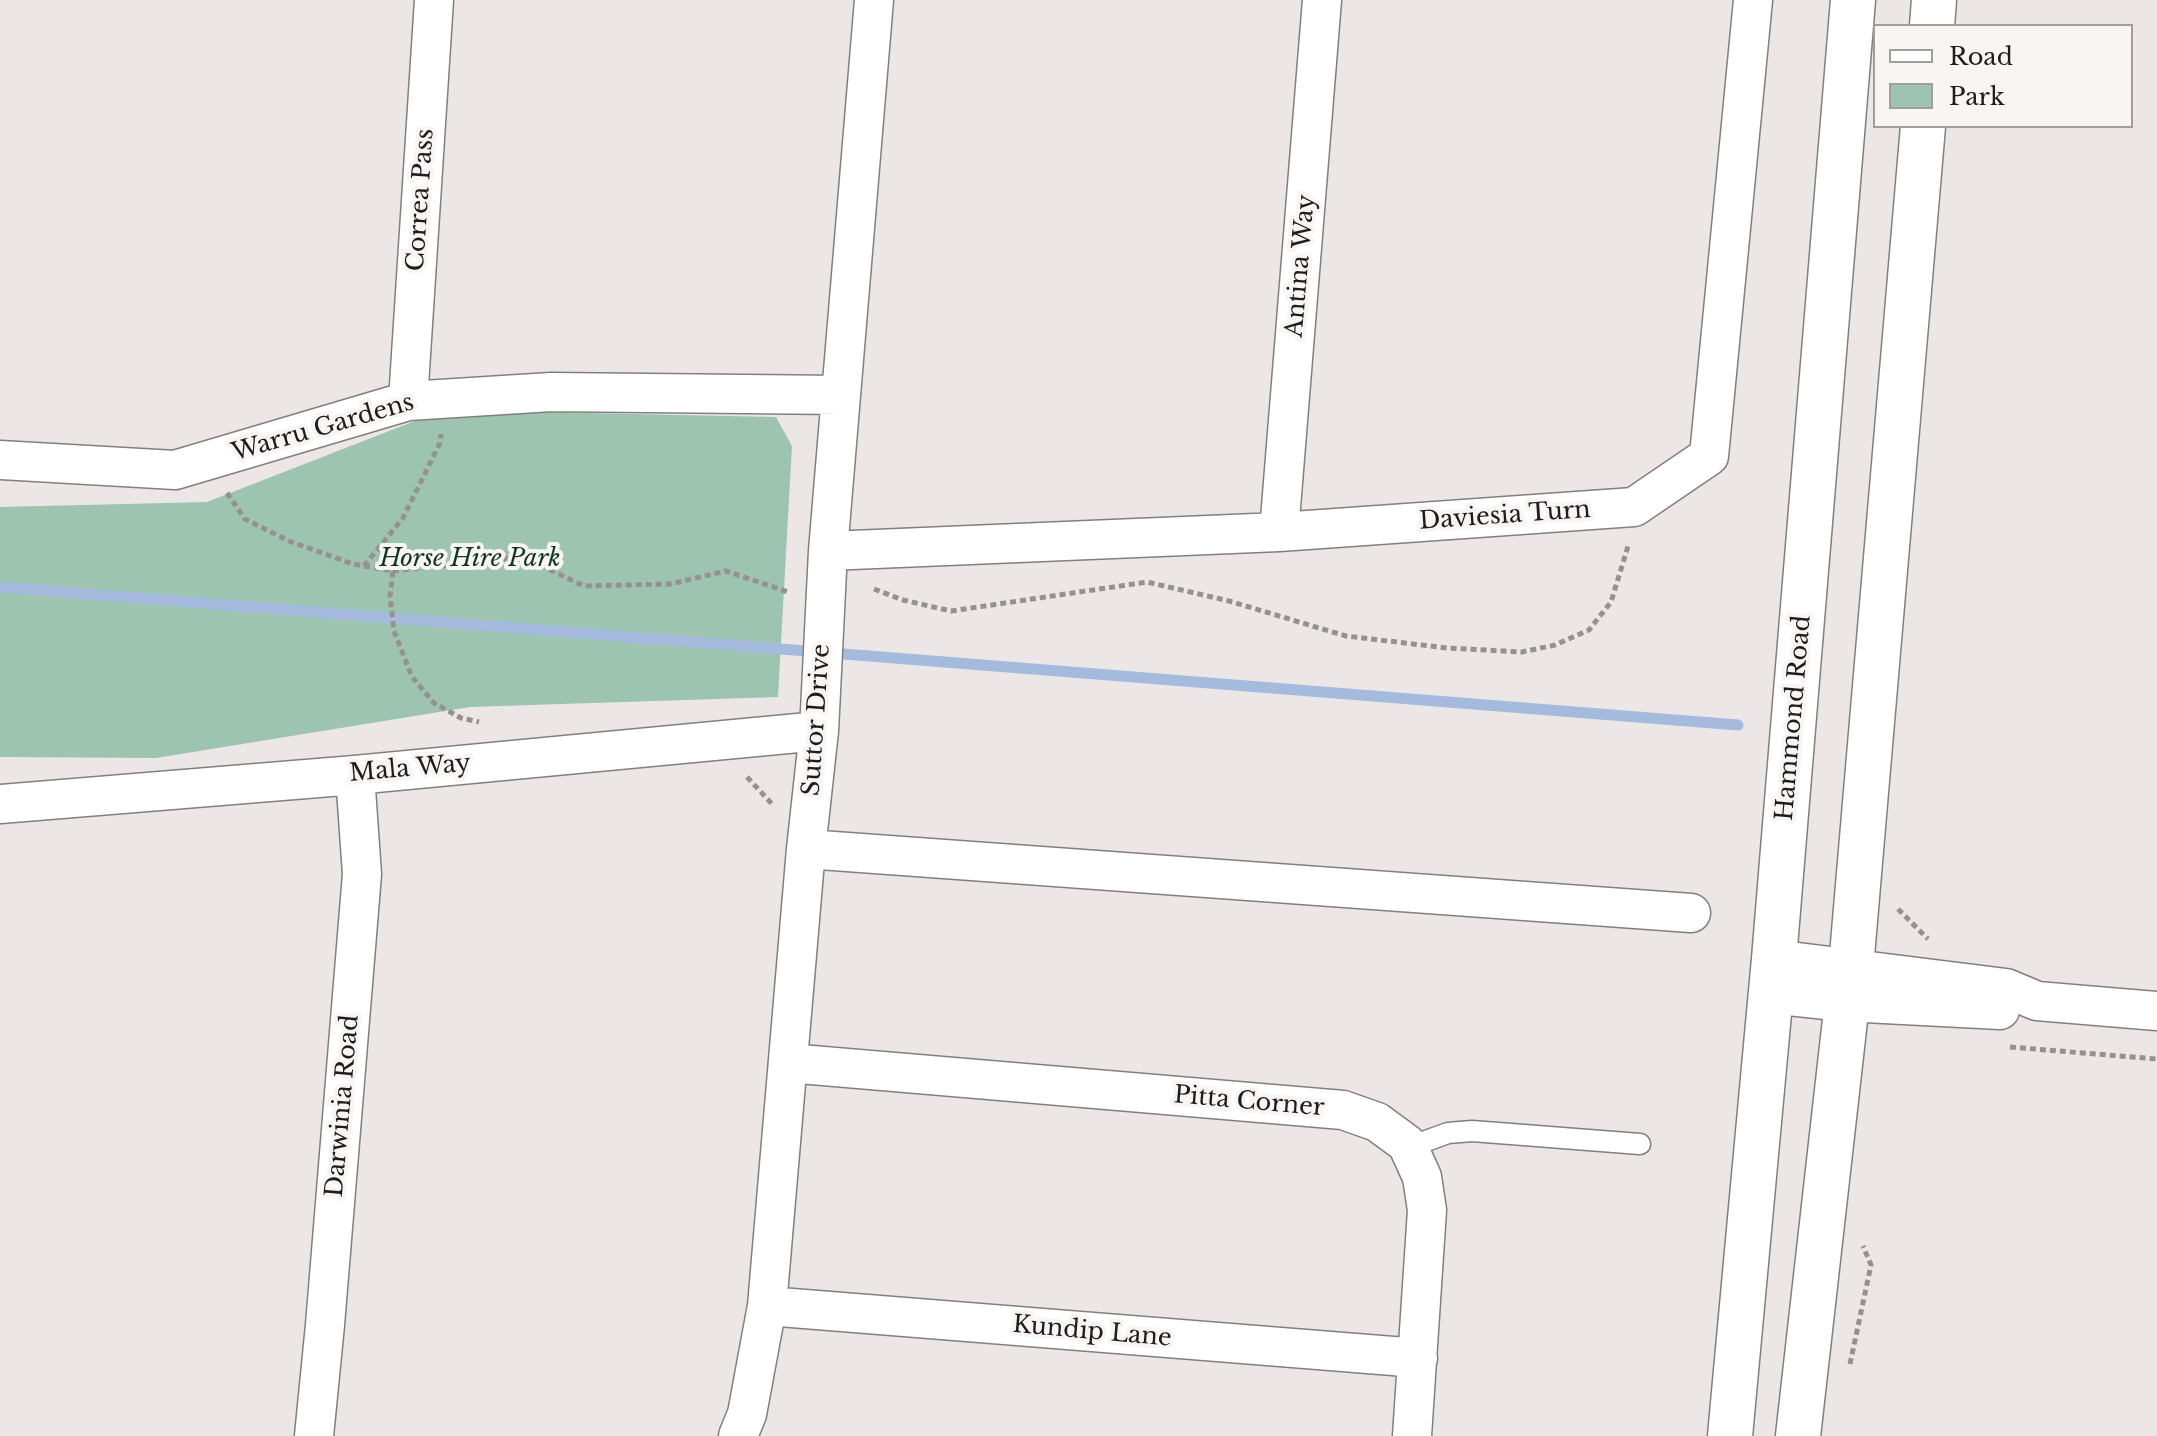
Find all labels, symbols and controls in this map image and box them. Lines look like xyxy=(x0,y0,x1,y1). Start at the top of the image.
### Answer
legend xyxy=(1873,24,2133,128)
text: Road xyxy=(1949,42,2013,71)
text: Park xyxy=(1949,82,2005,111)
street label: Correa Pass xyxy=(402,128,440,272)
street label: Antina Way xyxy=(1280,193,1322,339)
street label: Warru Gardens xyxy=(229,388,417,468)
street label: Daviesia Turn xyxy=(1418,496,1592,536)
park label: Horse Hire Park xyxy=(379,545,561,573)
street label: Hammond Road xyxy=(1771,614,1817,822)
street label: Suttor Drive xyxy=(797,643,837,797)
street label: Mala Way xyxy=(348,749,472,789)
street label: Darwinia Road xyxy=(321,1013,365,1199)
street label: Pitta Corner xyxy=(1172,1081,1326,1123)
street label: Kundip Lane xyxy=(1011,1311,1173,1353)

